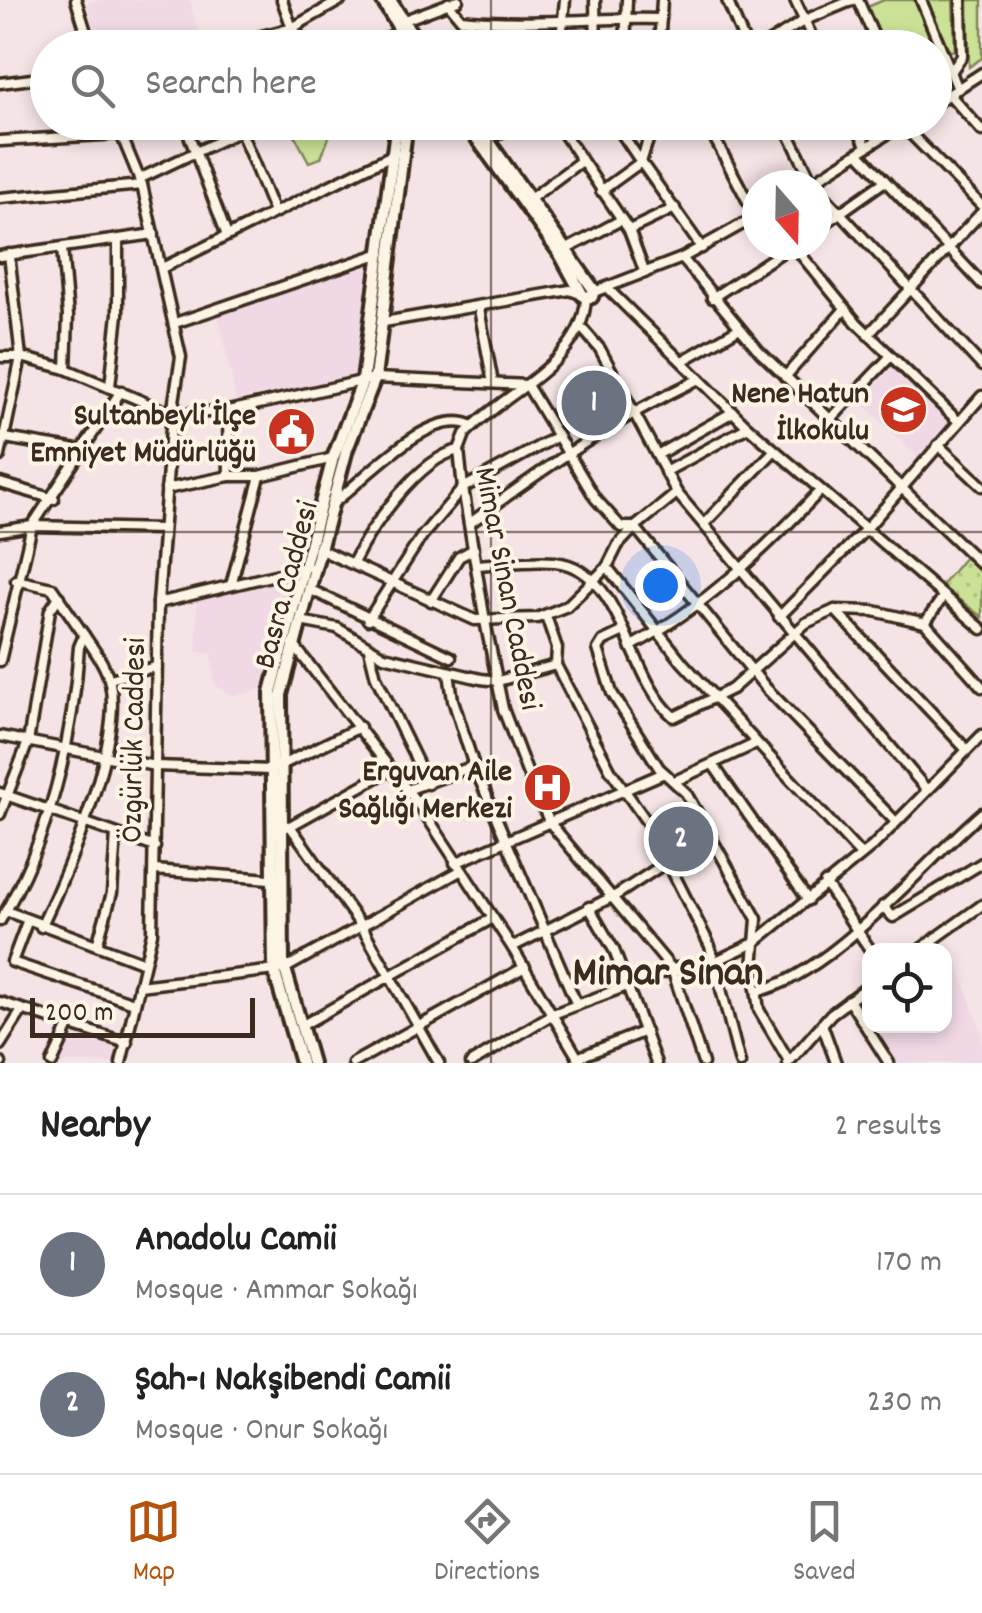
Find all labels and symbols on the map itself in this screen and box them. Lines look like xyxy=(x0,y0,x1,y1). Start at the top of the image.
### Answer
north arrow xyxy=(742,170,832,260)
pin: 1 xyxy=(562,366,626,440)
place label: Nene Hatun İlkokulu xyxy=(731,373,869,456)
school or university icon: Nene Hatun İlkokulu xyxy=(878,383,930,435)
place label: Sultanbeyli İlçe Emniyet Müdürlüğü xyxy=(30,395,256,478)
public building icon: Sultanbeyli İlçe Emniyet Müdürlüğü xyxy=(265,405,317,457)
street label: Mimar Sinan Caddesi xyxy=(459,463,551,715)
street label: Basra Caddesi xyxy=(244,496,333,674)
your location xyxy=(635,560,686,611)
street label: Özgürlük Caddesi xyxy=(111,637,161,843)
place label: Erguvan Aile Sağlığı Merkezi xyxy=(338,751,512,834)
hospital icon: Erguvan Aile Sağlığı Merkezi xyxy=(521,761,573,813)
pin: 2 xyxy=(648,802,714,876)
district label: Mimar Sinan xyxy=(573,946,763,1006)
scale bar xyxy=(30,993,255,1038)

